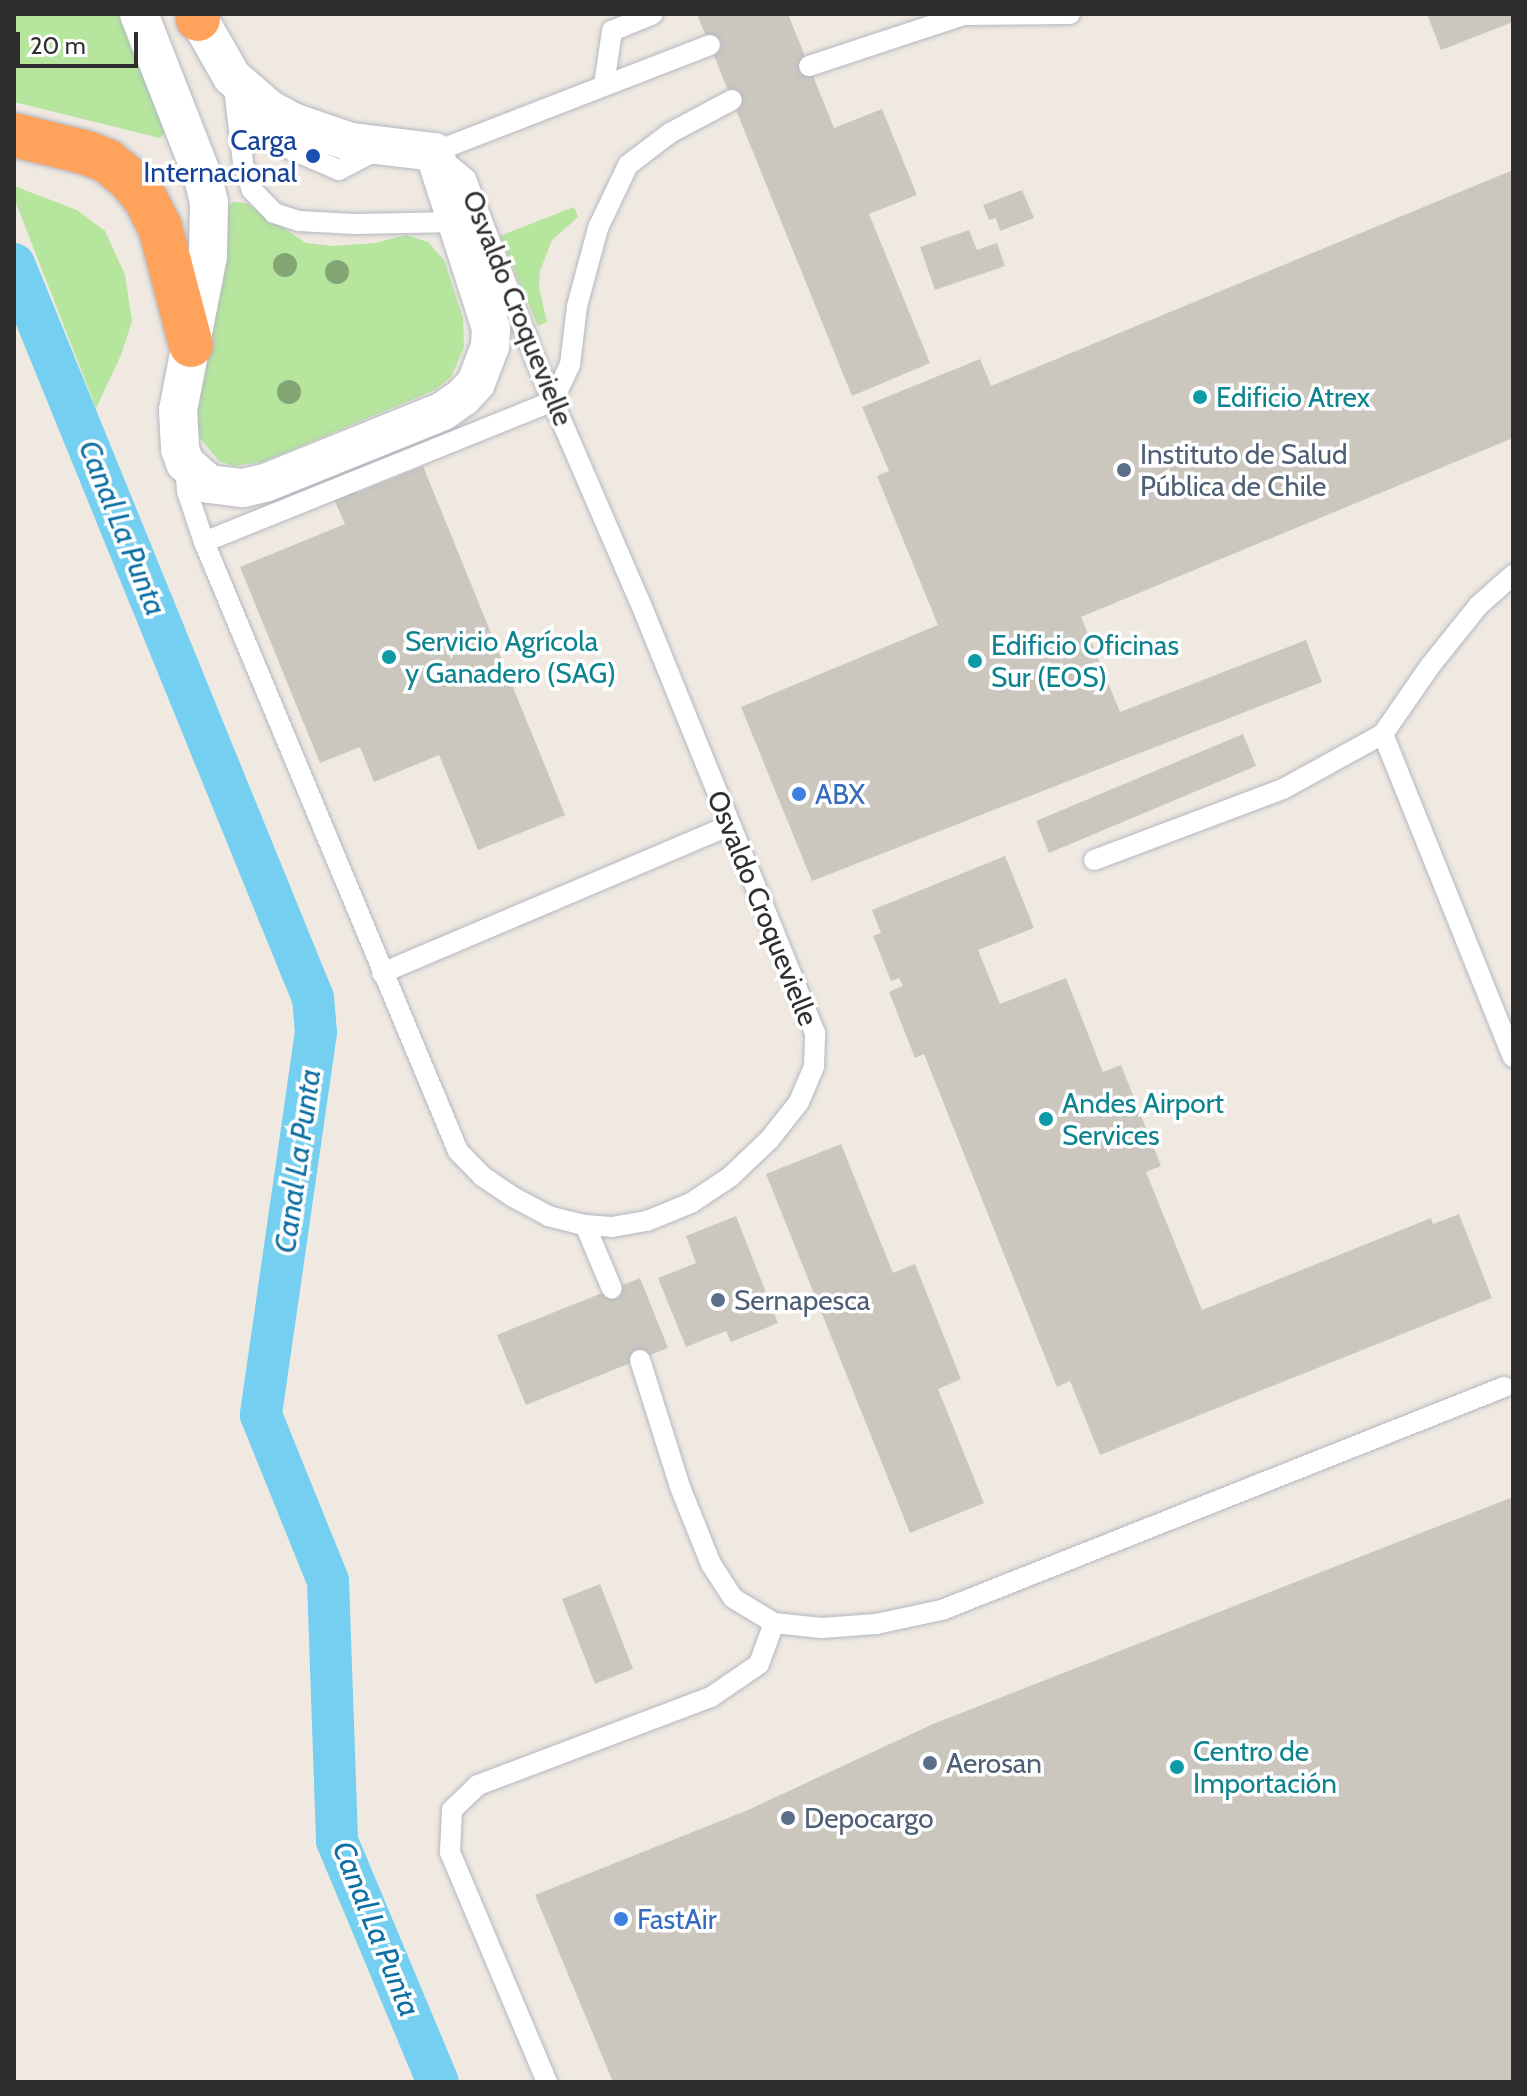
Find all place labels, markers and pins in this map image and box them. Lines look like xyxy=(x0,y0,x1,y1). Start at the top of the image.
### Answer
place label: Carga Internacional xyxy=(143,123,297,189)
marker: Carga Internacional xyxy=(304,147,322,165)
place label: Edificio Atrex xyxy=(1216,380,1370,414)
marker: Edificio Atrex xyxy=(1191,388,1209,406)
place label: Instituto de Salud Pública de Chile xyxy=(1140,437,1347,503)
marker: Instituto de Salud Pública de Chile xyxy=(1115,461,1133,479)
place label: Servicio Agrícola y Ganadero (SAG) xyxy=(405,624,616,690)
place label: Edificio Oficinas Sur (EOS) xyxy=(991,628,1179,694)
marker: Servicio Agrícola y Ganadero (SAG) xyxy=(380,648,398,666)
marker: Edificio Oficinas Sur (EOS) xyxy=(966,652,984,670)
place label: ABX xyxy=(815,777,865,811)
marker: ABX xyxy=(790,785,808,803)
place label: Andes Airport Services xyxy=(1062,1086,1224,1152)
marker: Andes Airport Services xyxy=(1037,1110,1055,1128)
place label: Sernapesca xyxy=(734,1283,870,1317)
marker: Sernapesca xyxy=(709,1291,727,1309)
place label: Centro de Importación xyxy=(1193,1734,1337,1800)
place label: Aerosan xyxy=(946,1746,1042,1780)
marker: Aerosan xyxy=(921,1754,939,1772)
marker: Centro de Importación xyxy=(1168,1758,1186,1776)
place label: Depocargo xyxy=(804,1801,934,1835)
marker: Depocargo xyxy=(779,1809,797,1827)
place label: FastAir xyxy=(637,1902,717,1936)
marker: FastAir xyxy=(612,1910,630,1928)

